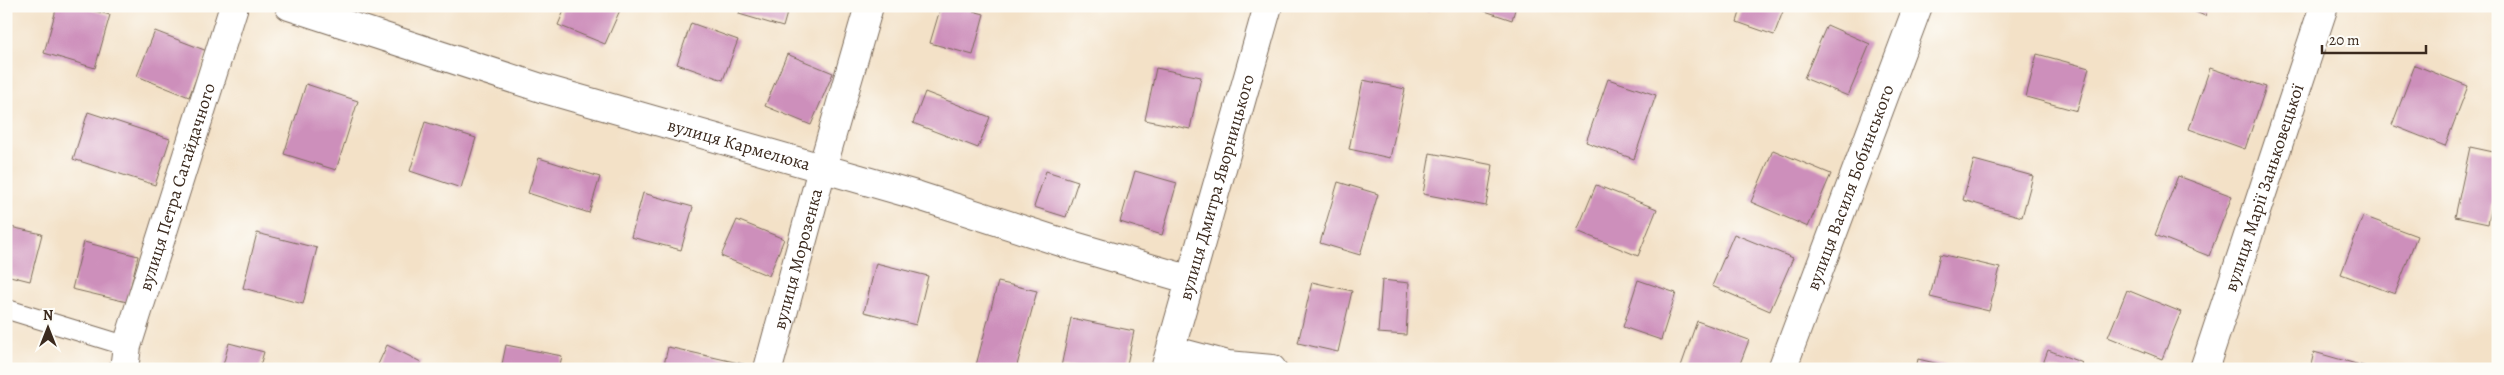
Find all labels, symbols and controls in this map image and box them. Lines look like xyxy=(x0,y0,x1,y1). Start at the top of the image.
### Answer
scale bar xyxy=(2322,22,2425,54)
text: 20 m xyxy=(2329,30,2360,50)
street label: вулиця Дмитра Яворницького xyxy=(1173,71,1260,303)
street label: вулиця Петра Сагайдачного xyxy=(133,80,221,294)
street label: вулиця Василя Бобинського xyxy=(1801,81,1900,294)
street label: вулиця Марії Заньковецької xyxy=(2218,81,2309,295)
street label: вулиця Кармелюка xyxy=(665,113,814,177)
street label: вулиця Морозенка xyxy=(767,185,828,332)
north arrow xyxy=(22,302,72,352)
text: N xyxy=(43,306,53,325)

